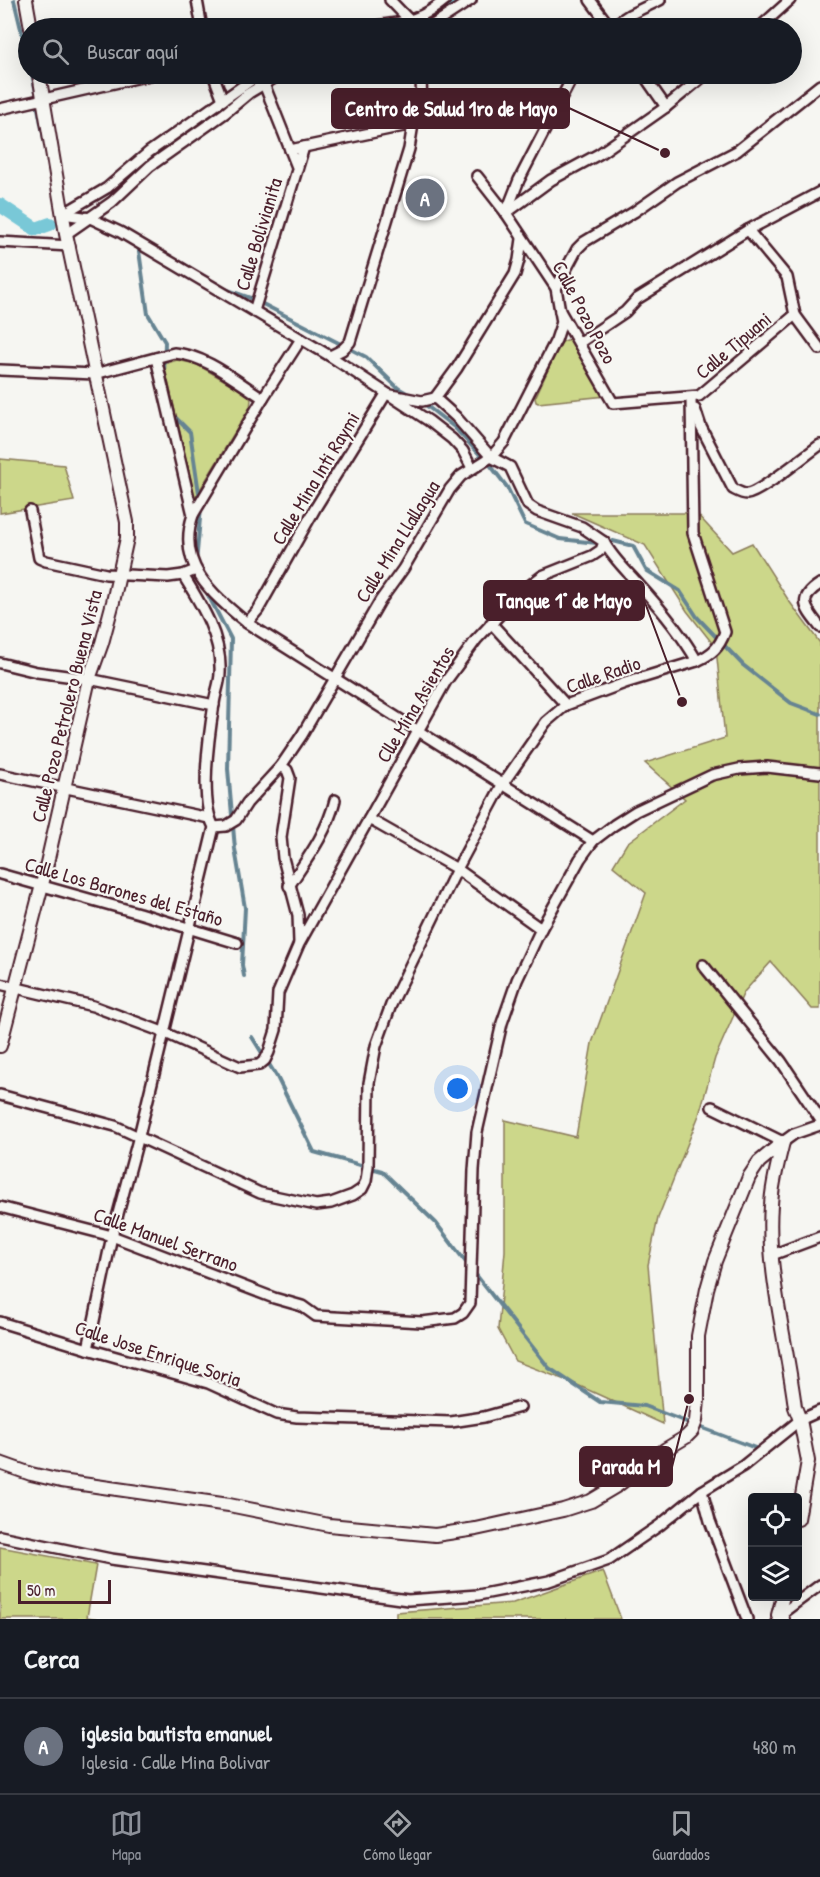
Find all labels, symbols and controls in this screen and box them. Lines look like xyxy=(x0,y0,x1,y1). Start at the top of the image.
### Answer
search box xyxy=(18,18,802,84)
icon: search xyxy=(39,35,72,68)
text: Buscar aquí xyxy=(87,36,179,66)
callout: Centro de Salud 1ro de Mayo xyxy=(332,89,569,128)
text: Centro de Salud 1ro de Mayo xyxy=(345,94,558,124)
street label: Calle Bolivianita xyxy=(228,174,288,294)
pin: A xyxy=(406,176,444,220)
street label: Calle Pozo Pozo xyxy=(547,256,623,368)
street label: Calle Tipuani xyxy=(689,305,777,385)
street label: Calle Mina Inti Raymi xyxy=(265,406,365,550)
street label: Calle Mina Llallagua xyxy=(349,475,446,607)
callout: Tanque 1° de Mayo xyxy=(484,581,644,620)
text: Tanque 1° de Mayo xyxy=(495,586,632,616)
street label: Calle Pozo Petrolero Buena Vista xyxy=(24,587,108,825)
street label: Clle Mina Asientos xyxy=(370,640,461,767)
street label: Calle Radio xyxy=(562,649,644,699)
street label: Calle Los Barones del Estaño xyxy=(22,850,226,932)
your location xyxy=(443,1074,472,1103)
street label: Calle Manuel Serrano xyxy=(90,1200,242,1278)
street label: Calle Jose Enrique Soria xyxy=(72,1313,245,1393)
callout: Parada M xyxy=(580,1447,672,1486)
text: Parada M xyxy=(592,1452,660,1481)
map controls xyxy=(748,1493,802,1601)
button: locate xyxy=(748,1493,802,1547)
button: layers xyxy=(748,1547,802,1601)
scale bar xyxy=(18,1577,111,1604)
text: 50 m xyxy=(27,1579,56,1601)
text: Cerca xyxy=(24,1641,79,1676)
text: iglesia bautista emanuel xyxy=(81,1718,272,1748)
text: A xyxy=(39,1733,48,1760)
text: 480 m xyxy=(753,1733,796,1760)
text: Iglesia · Calle Mina Bolivar xyxy=(81,1748,270,1775)
tab: Mapa xyxy=(110,1807,143,1865)
tab: Cómo llegar xyxy=(363,1807,432,1865)
tab: Guardados xyxy=(652,1807,710,1865)

